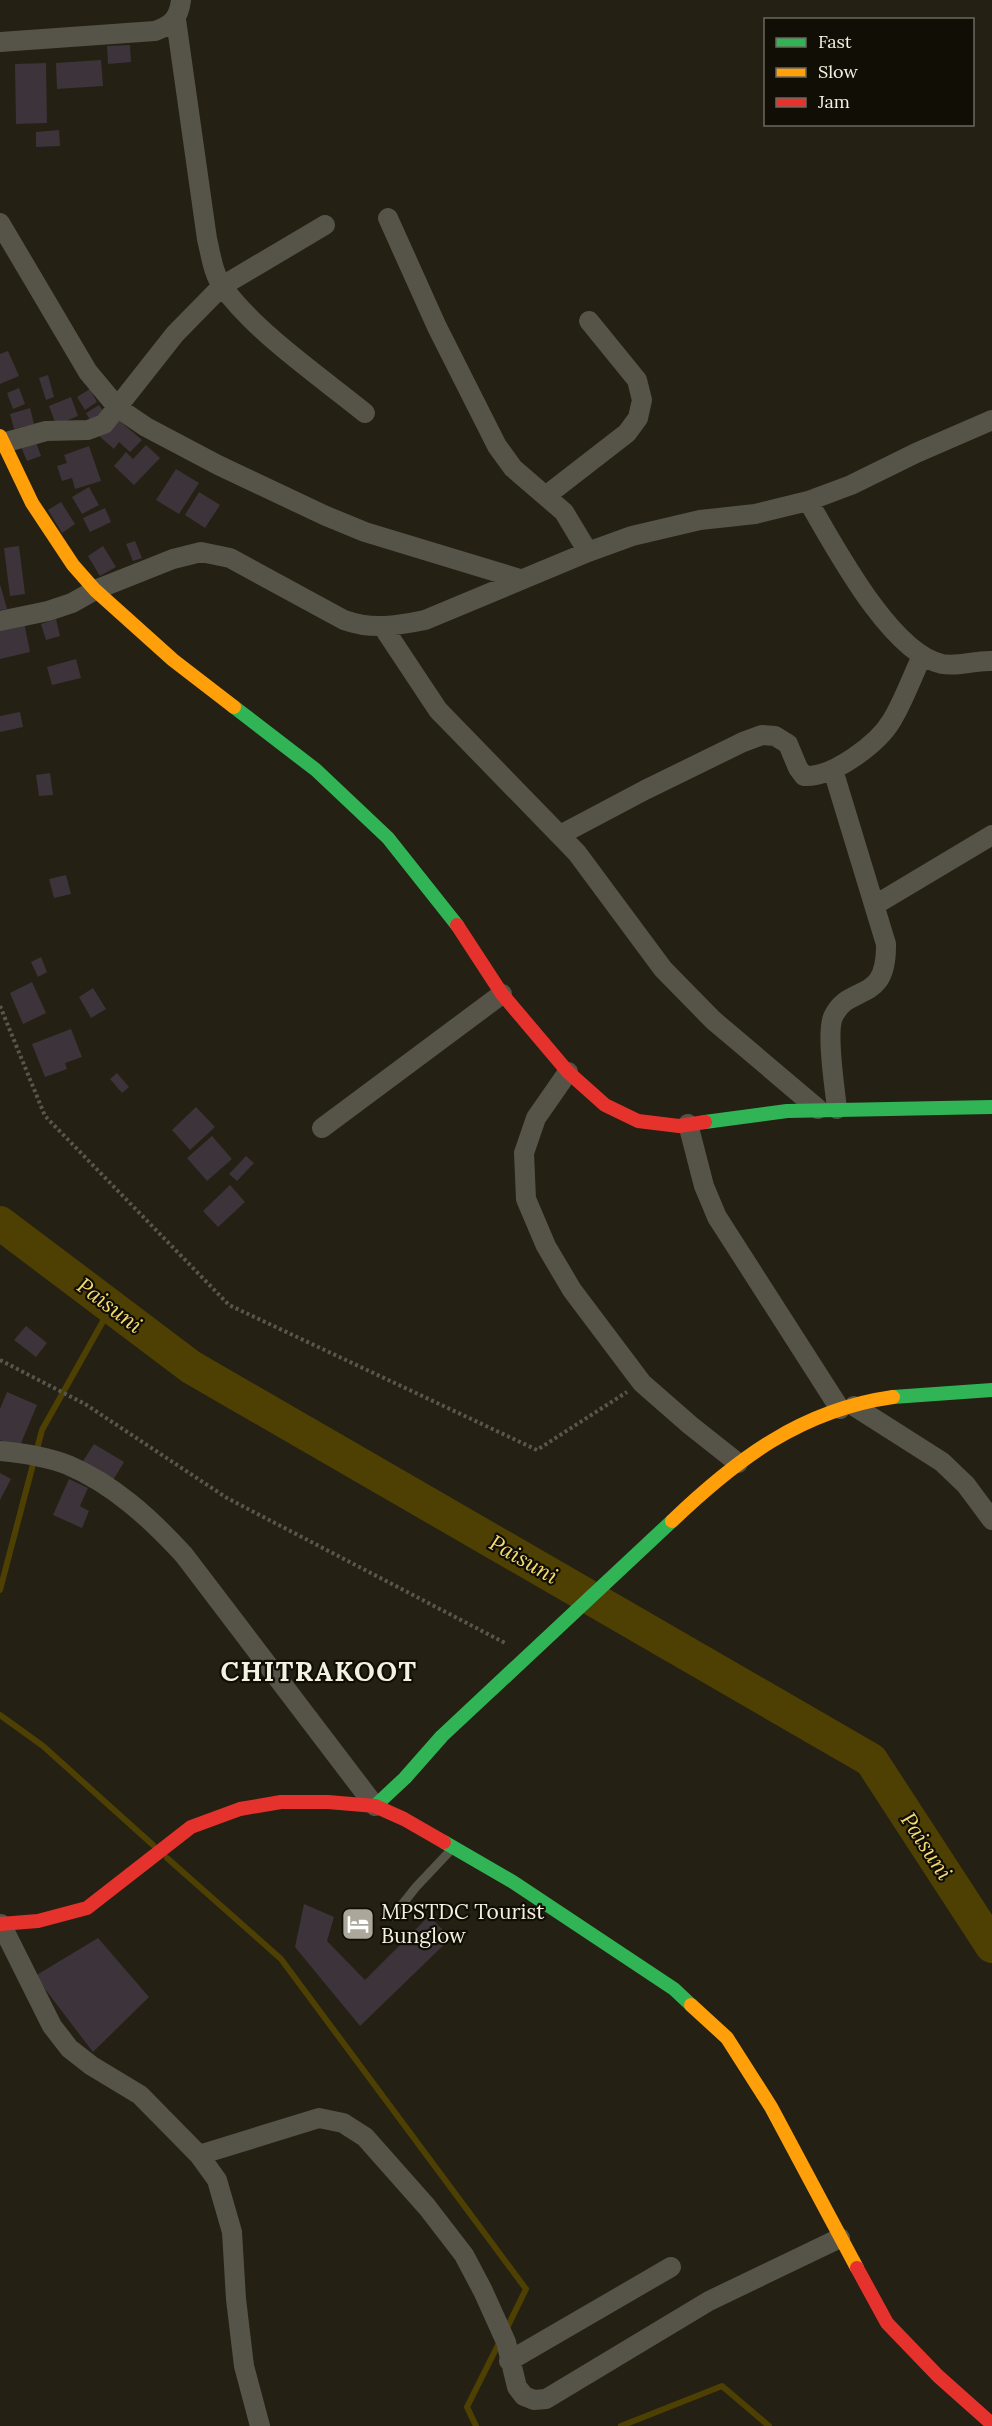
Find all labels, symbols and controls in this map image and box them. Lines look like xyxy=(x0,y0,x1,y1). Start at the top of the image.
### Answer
legend xyxy=(764,18,974,126)
text: Fast xyxy=(818,30,852,53)
text: Slow xyxy=(818,60,858,83)
text: Jam xyxy=(817,90,850,113)
water label: Paisuni xyxy=(72,1271,148,1339)
water label: Paisuni xyxy=(485,1528,563,1590)
district label: CHITRAKOOT xyxy=(220,1654,418,1688)
water label: Paisuni xyxy=(895,1807,959,1885)
place label: MPSTDC Tourist Bunglow xyxy=(381,1898,545,1949)
hotel icon: MPSTDC Tourist Bunglow xyxy=(340,1906,376,1942)

